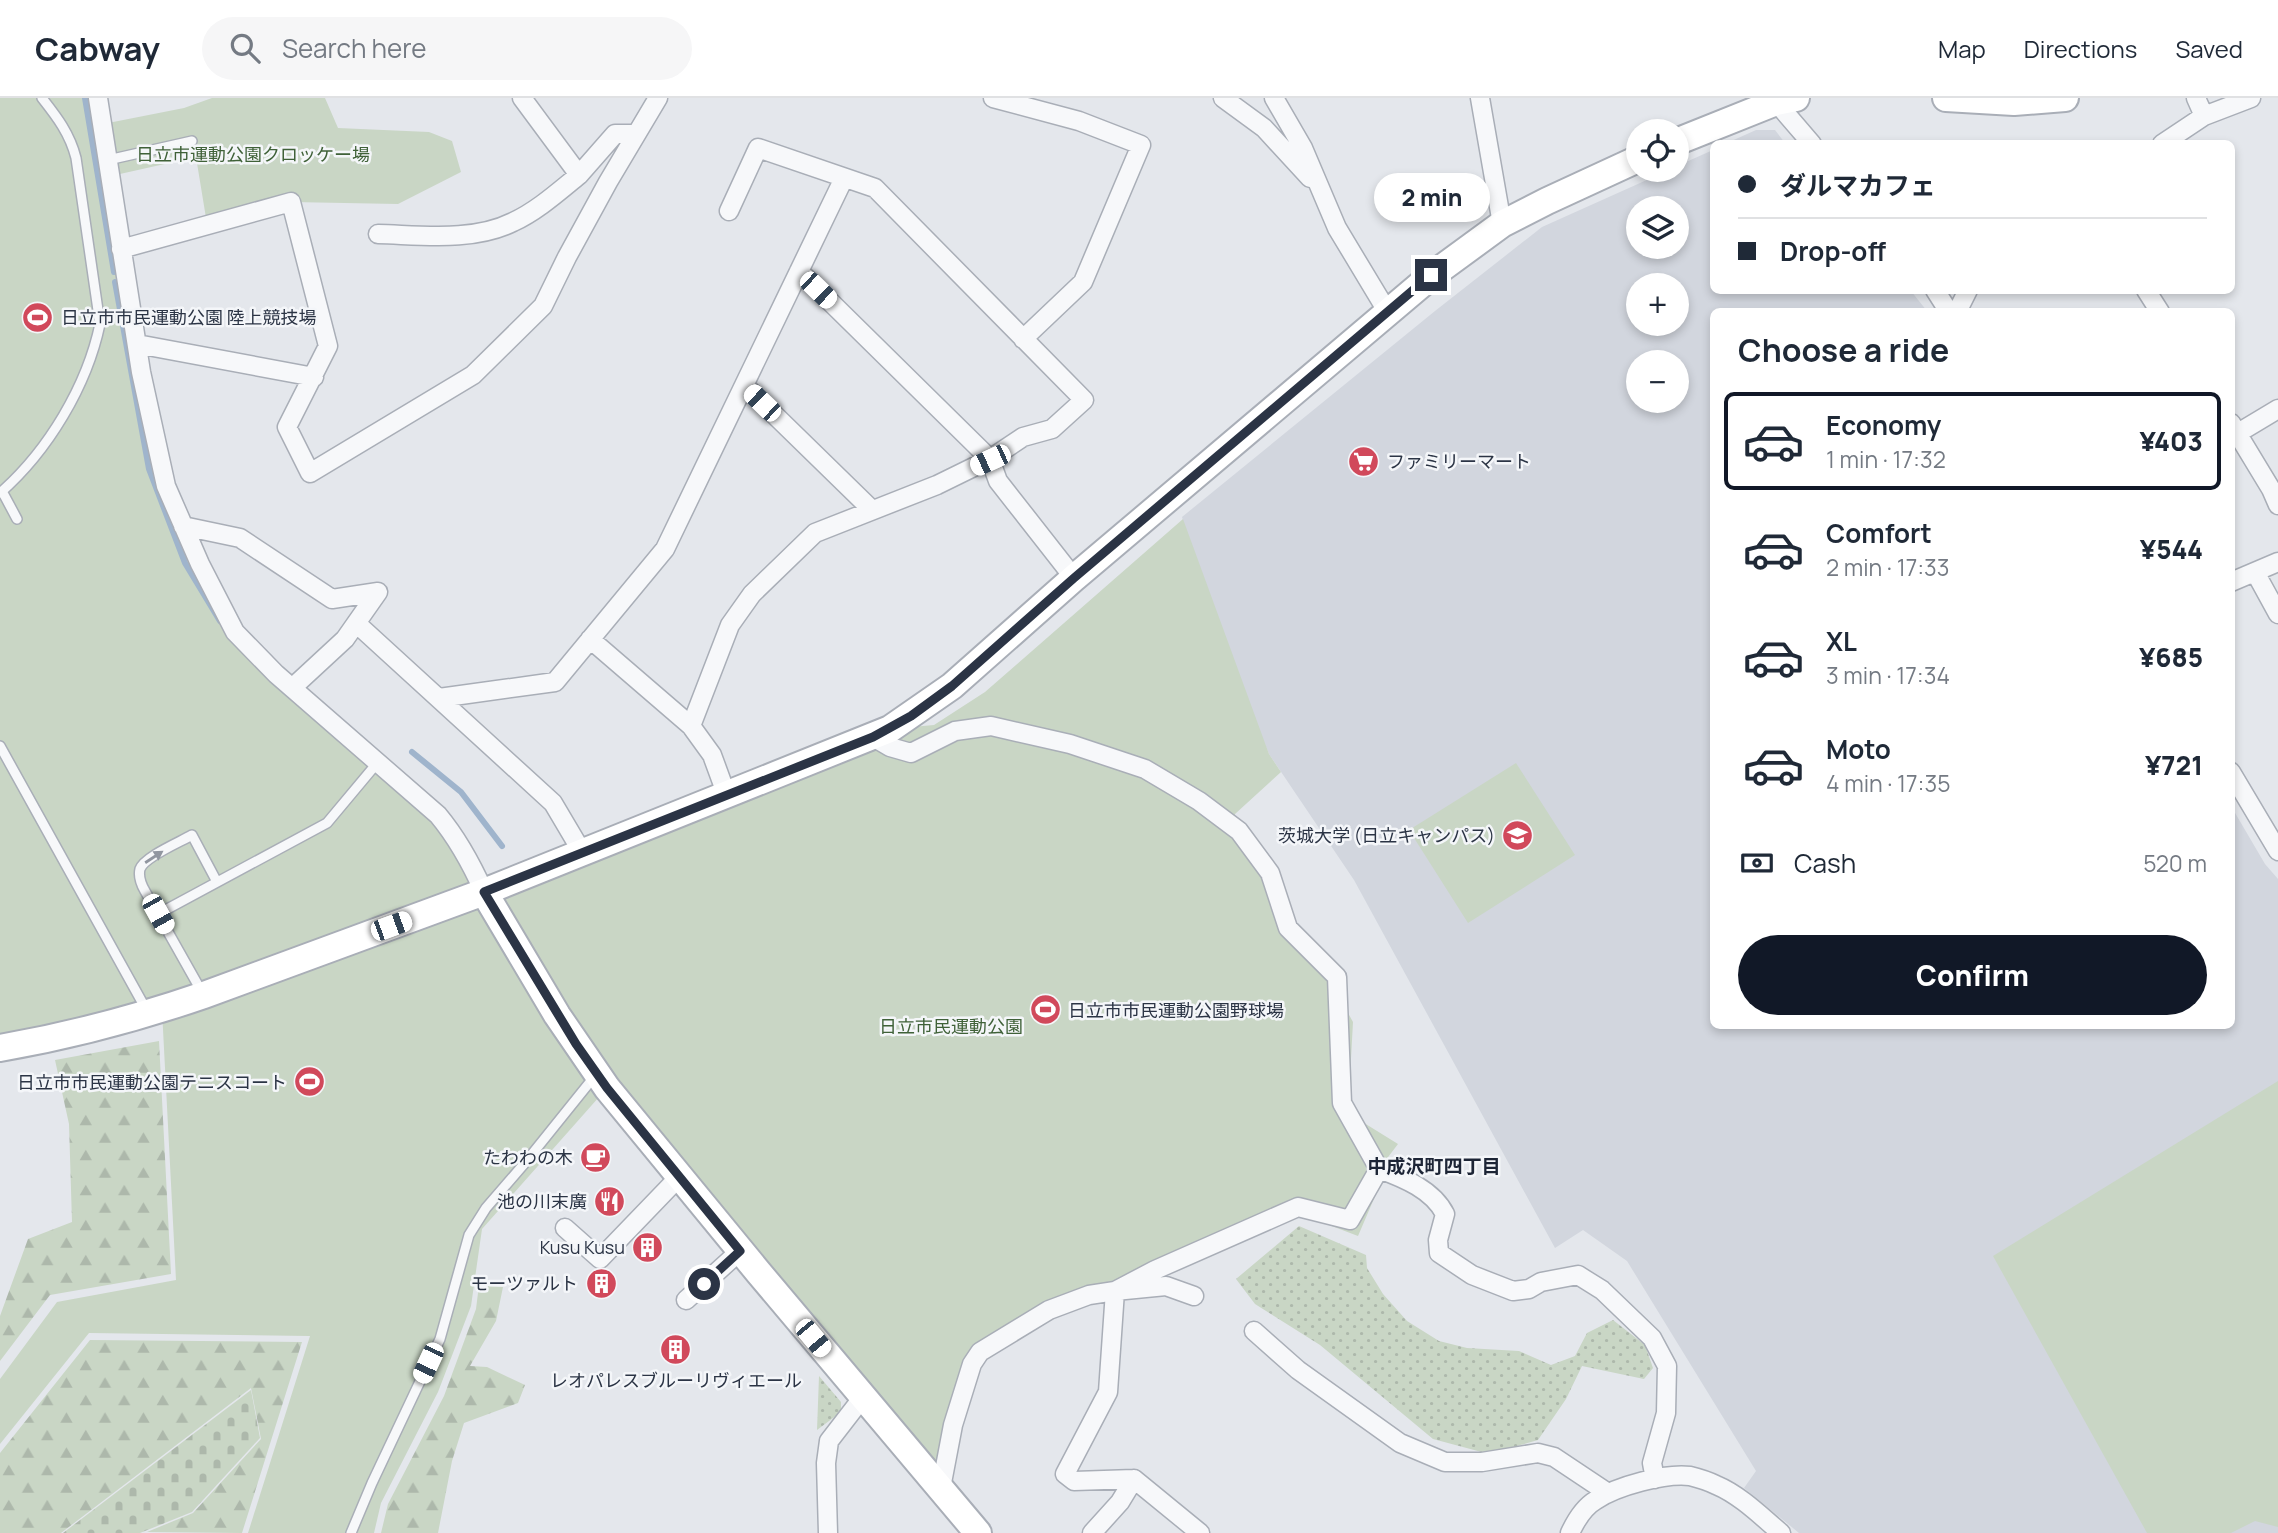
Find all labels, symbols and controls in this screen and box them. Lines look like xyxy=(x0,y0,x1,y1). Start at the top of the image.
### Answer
search box xyxy=(202,17,692,80)
text: Cabway xyxy=(35,26,160,71)
icon: search xyxy=(226,29,264,67)
text: Search here xyxy=(282,30,427,66)
text: Map xyxy=(1938,32,1986,65)
text: Directions xyxy=(2024,32,2137,65)
text: Saved xyxy=(2175,32,2243,65)
map controls xyxy=(1626,119,1689,413)
button: locate xyxy=(1626,119,1689,182)
park label: 日立市運動公園クロッケー場 xyxy=(136,142,370,166)
text: ダルマカフェ xyxy=(1780,167,1936,203)
callout: 2 min xyxy=(1373,174,1489,222)
text: 2 min xyxy=(1402,181,1463,213)
button: layers xyxy=(1626,196,1689,259)
text: Drop-off xyxy=(1780,233,1886,269)
route end xyxy=(1415,259,1447,291)
car xyxy=(796,268,841,312)
button: + xyxy=(1626,273,1689,336)
sports icon: 日立市市民運動公園 陸上競技場 xyxy=(21,300,55,334)
place label: 日立市市民運動公園 陸上競技場 xyxy=(61,305,317,329)
text: Choose a ride xyxy=(1738,328,1949,372)
button: − xyxy=(1626,350,1689,413)
car xyxy=(740,381,785,425)
text: Economy xyxy=(1826,407,1941,443)
icon: car xyxy=(1742,410,1805,473)
text: ¥403 xyxy=(2140,423,2203,459)
car xyxy=(967,442,1014,478)
text: 1 min · 17:32 xyxy=(1826,443,1946,475)
supermarket icon: ファミリーマート xyxy=(1347,444,1381,478)
place label: ファミリーマート xyxy=(1387,449,1531,473)
text: Comfort xyxy=(1826,515,1932,551)
icon: car xyxy=(1742,518,1805,581)
text: ¥544 xyxy=(2140,531,2203,567)
text: 2 min · 17:33 xyxy=(1826,551,1950,583)
text: XL xyxy=(1826,623,1857,659)
icon: car xyxy=(1742,626,1805,689)
text: ¥685 xyxy=(2139,639,2203,675)
text: 3 min · 17:34 xyxy=(1826,659,1950,691)
text: Moto xyxy=(1826,731,1891,767)
icon: car xyxy=(1742,734,1805,797)
text: ¥721 xyxy=(2145,747,2203,783)
text: 4 min · 17:35 xyxy=(1826,767,1951,799)
school or university icon: 茨城大学 (日立キャンパス) xyxy=(1501,818,1535,852)
place label: 茨城大学 (日立キャンパス) xyxy=(1278,823,1495,847)
icon: cash xyxy=(1738,844,1776,882)
text: Cash xyxy=(1794,845,1856,881)
text: 520 m xyxy=(2143,847,2207,879)
one-way arrow xyxy=(144,851,163,864)
car xyxy=(139,891,178,937)
car xyxy=(368,909,415,943)
button: Confirm xyxy=(1738,935,2207,1015)
sports icon: 日立市市民運動公園野球場 xyxy=(1028,993,1062,1027)
place label: 日立市市民運動公園野球場 xyxy=(1068,998,1284,1022)
park label: 日立市民運動公園 xyxy=(879,1014,1023,1038)
sports icon: 日立市市民運動公園テニスコート xyxy=(293,1065,327,1099)
place label: 日立市市民運動公園テニスコート xyxy=(17,1070,287,1094)
cafe icon: たわわの木 xyxy=(579,1140,613,1174)
place label: たわわの木 xyxy=(483,1145,573,1169)
district label: 中成沢町四丁目 xyxy=(1367,1153,1501,1179)
restaurant icon: 池の川末廣 xyxy=(593,1184,627,1218)
place label: 池の川末廣 xyxy=(497,1189,587,1213)
building icon: Kusu Kusu xyxy=(631,1230,665,1264)
place label: Kusu Kusu xyxy=(540,1235,625,1259)
building icon: モーツァルト xyxy=(584,1266,618,1300)
route start xyxy=(688,1268,720,1300)
place label: モーツァルト xyxy=(470,1271,578,1295)
car xyxy=(792,1315,835,1361)
building icon: レオパレスブルーリヴィエール xyxy=(659,1333,693,1367)
car xyxy=(410,1340,447,1386)
place label: レオパレスブルーリヴィエール xyxy=(550,1368,802,1392)

